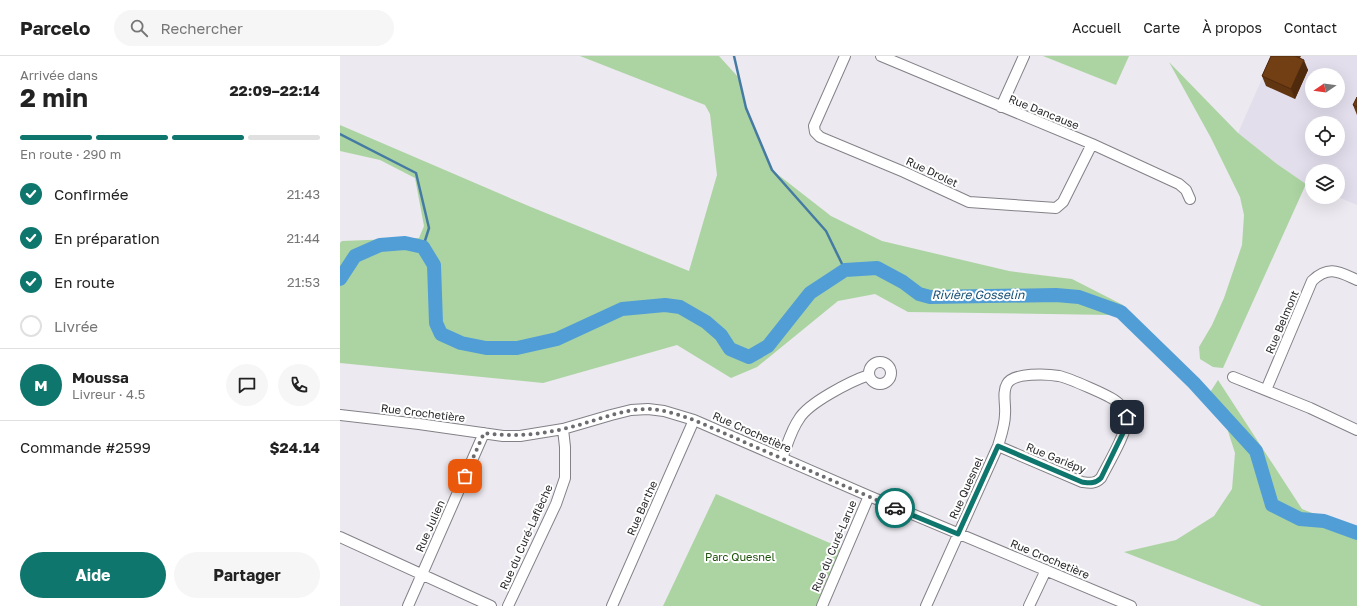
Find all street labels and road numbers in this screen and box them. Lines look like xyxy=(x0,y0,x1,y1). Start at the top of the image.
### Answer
street label: Rue Dancause xyxy=(1007,91,1081,132)
street label: Rue Drolet xyxy=(904,154,960,189)
street label: Rue Belmont xyxy=(1262,288,1301,356)
street label: Rue Crochetière xyxy=(380,401,466,424)
street label: Rue Crochetière xyxy=(711,408,794,455)
street label: Rue Gariépy xyxy=(1024,440,1088,475)
street label: Rue Quesnel xyxy=(946,454,985,521)
street label: Rue Barthe xyxy=(624,478,659,537)
street label: Rue du Curé-Laflèche xyxy=(496,482,555,591)
street label: Rue Julien xyxy=(412,498,447,554)
street label: Rue du Curé-Larue xyxy=(808,498,859,593)
street label: Rue Crochetière xyxy=(1009,536,1092,581)

